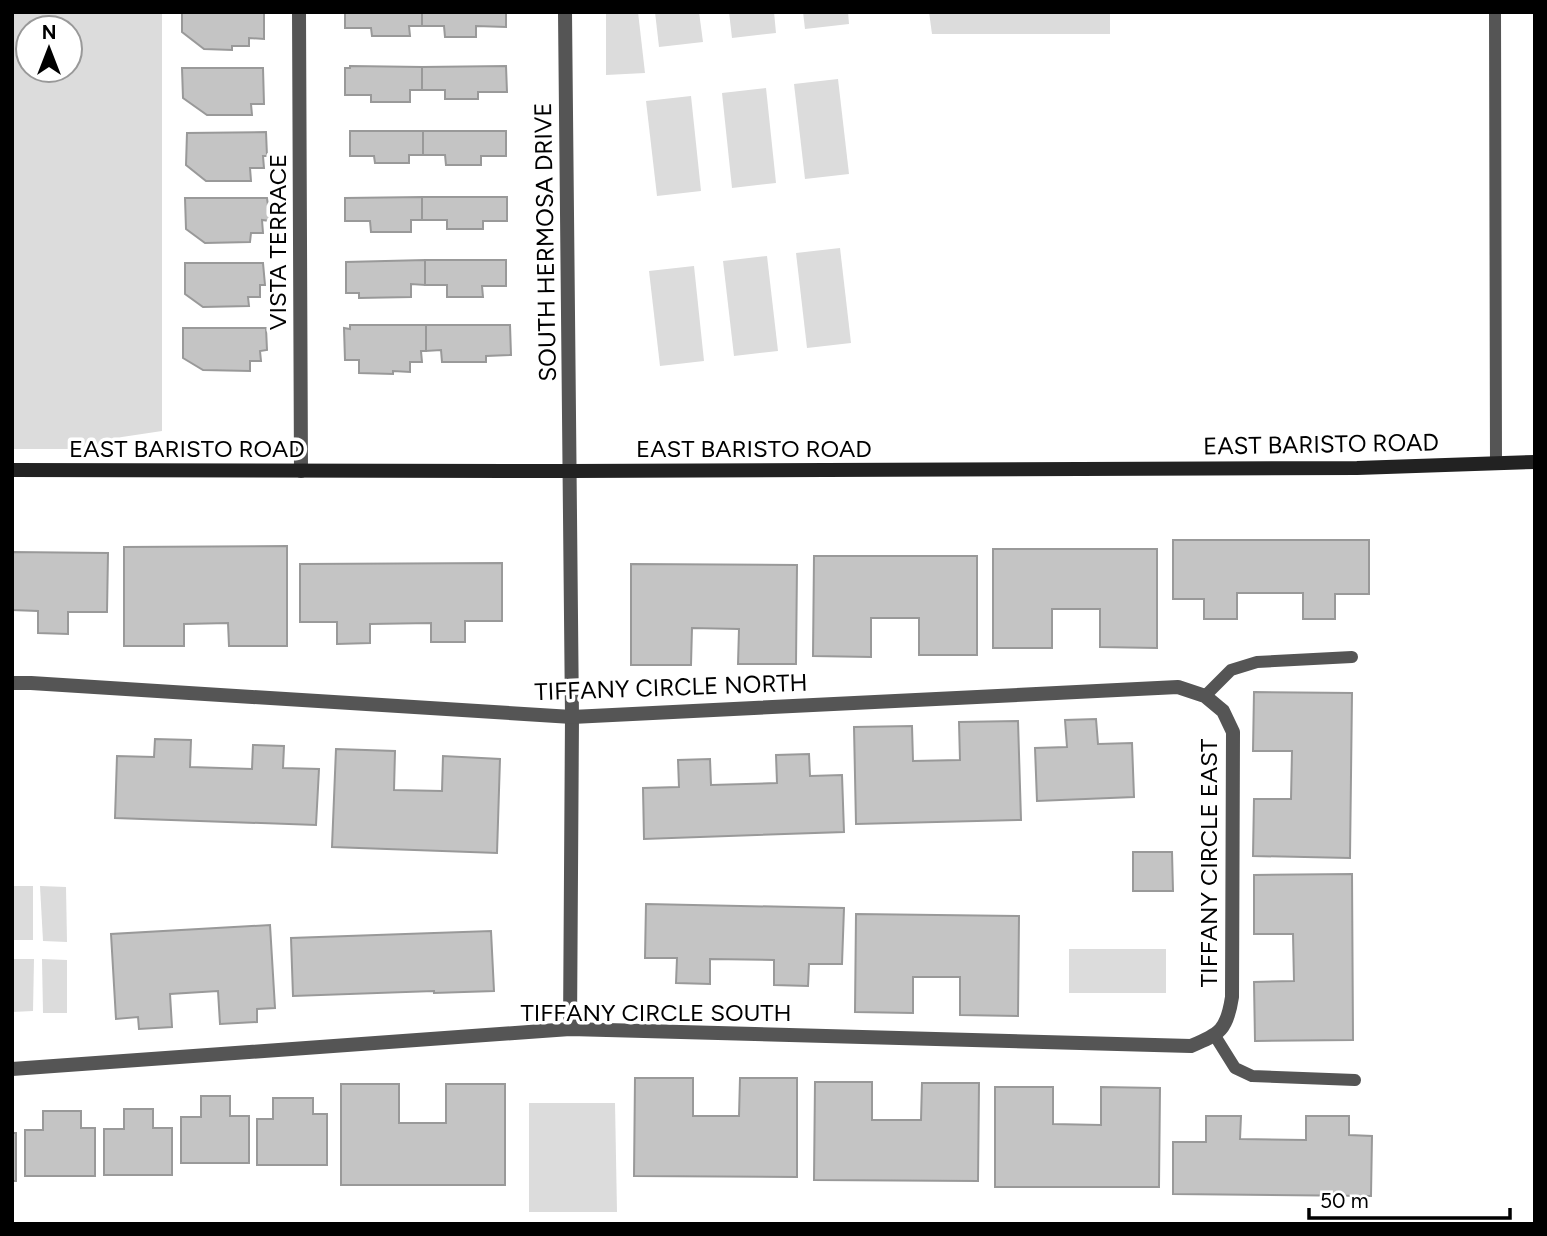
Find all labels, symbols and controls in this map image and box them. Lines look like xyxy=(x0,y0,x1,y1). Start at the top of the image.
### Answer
north arrow xyxy=(14,14,84,84)
text: N xyxy=(42,21,56,44)
street label: SOUTH HERMOSA DRIVE xyxy=(528,102,562,382)
street label: VISTA TERRACE xyxy=(263,154,292,330)
street label: EAST BARISTO ROAD xyxy=(1203,427,1439,461)
street label: EAST BARISTO ROAD xyxy=(69,434,305,463)
street label: EAST BARISTO ROAD xyxy=(636,434,872,463)
street label: TIFFANY CIRCLE NORTH xyxy=(534,668,808,706)
street label: TIFFANY CIRCLE EAST xyxy=(1194,739,1223,987)
street label: TIFFANY CIRCLE SOUTH xyxy=(520,998,792,1027)
scale bar xyxy=(1309,1176,1510,1220)
text: 50 m xyxy=(1320,1188,1369,1213)

